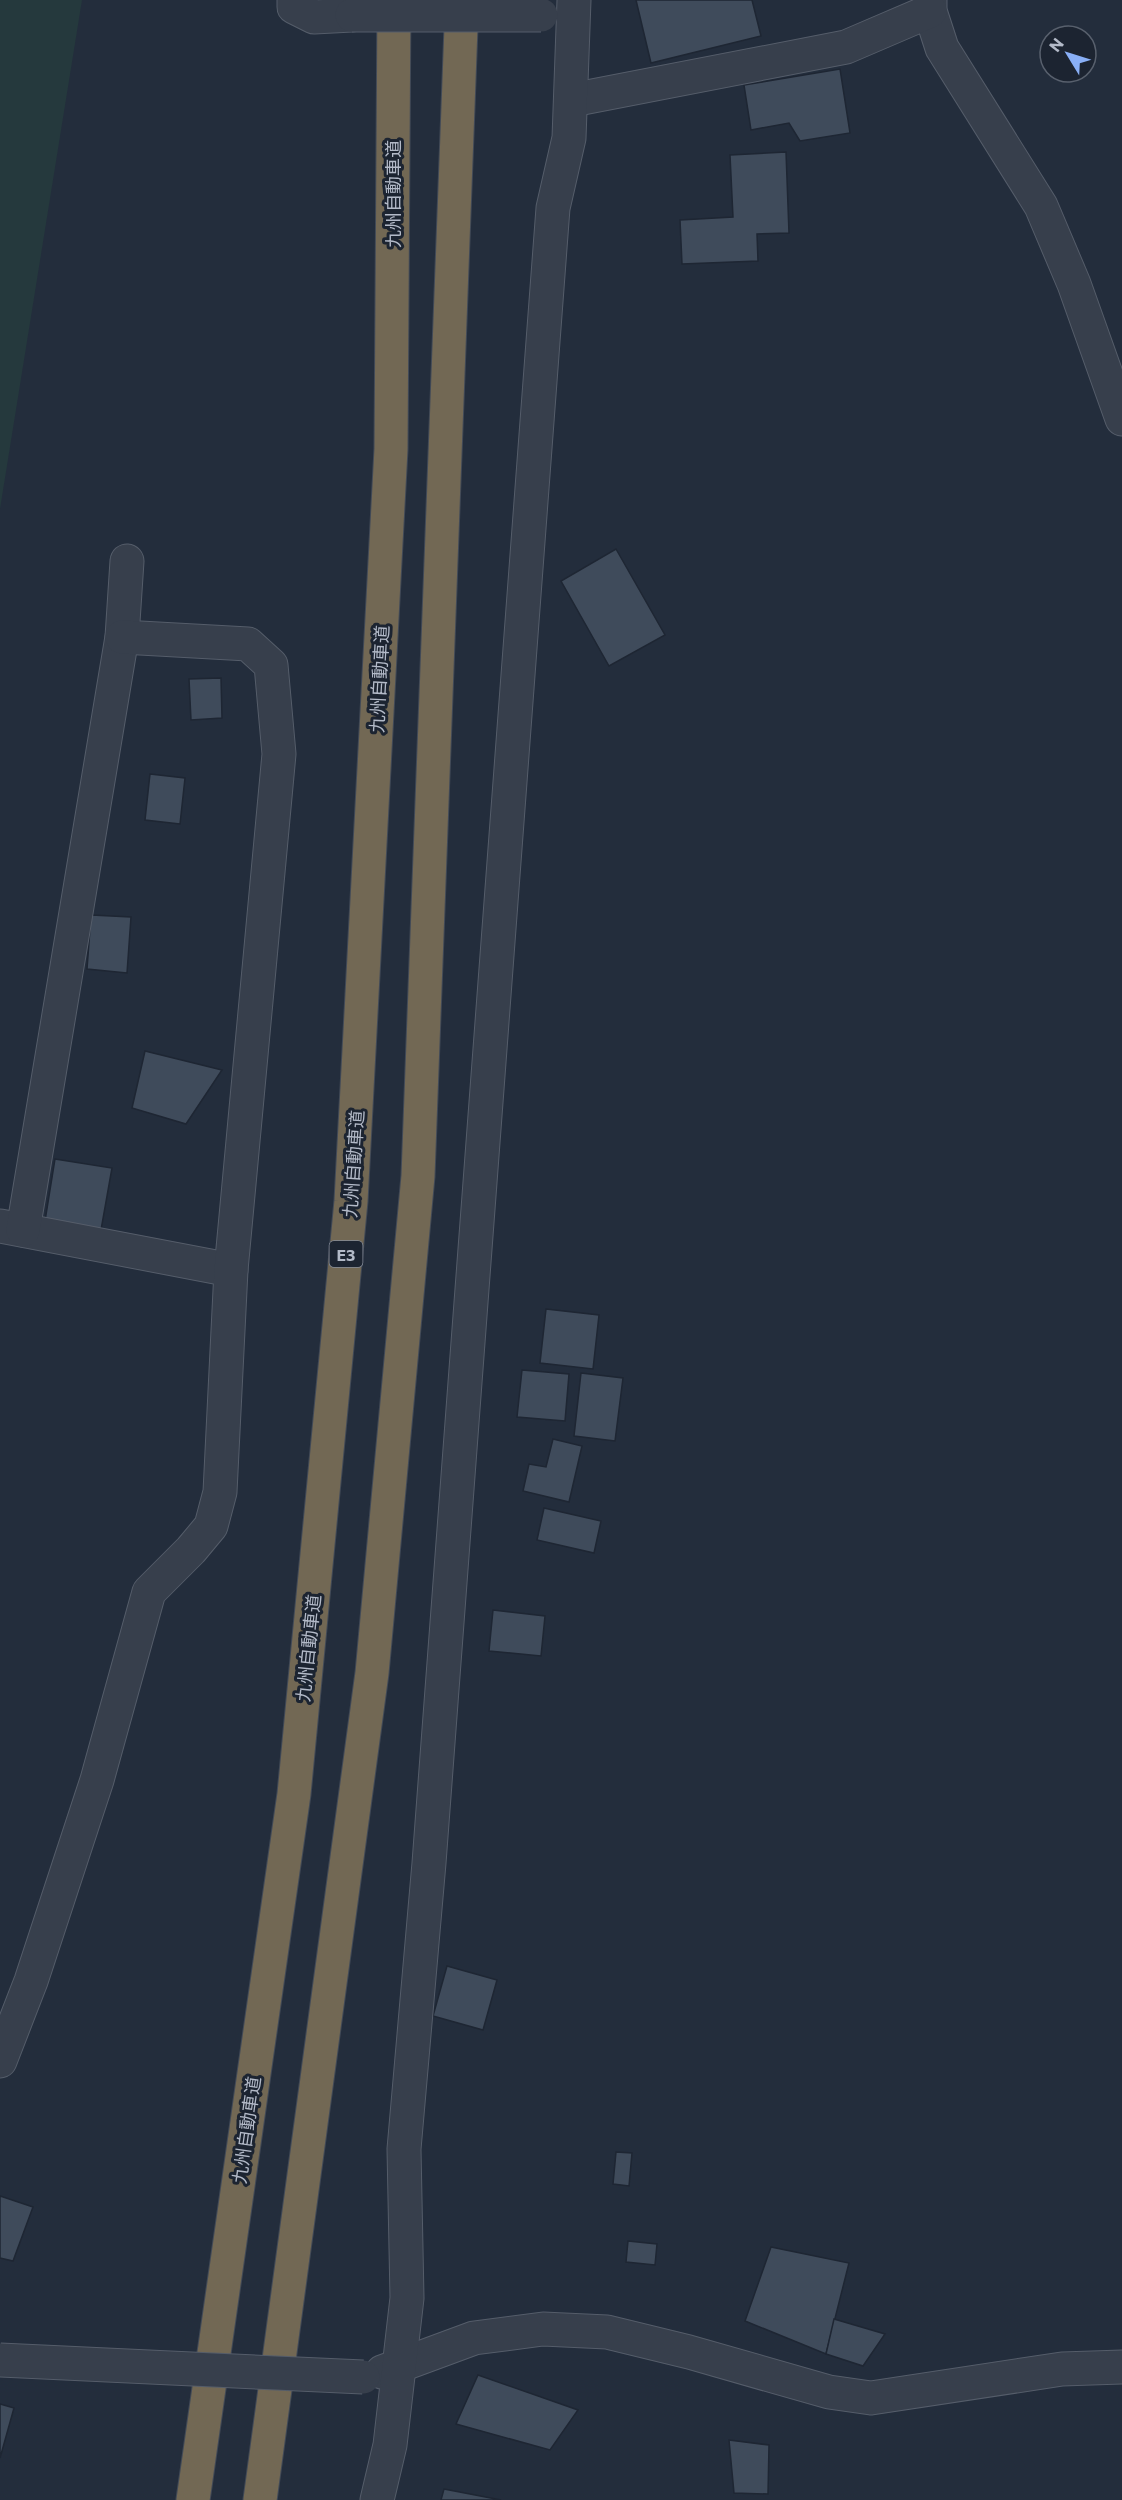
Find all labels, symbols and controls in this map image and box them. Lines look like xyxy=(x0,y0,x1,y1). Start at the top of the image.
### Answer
north arrow xyxy=(1038,24,1098,84)
text: N xyxy=(1045,34,1067,55)
street label: 九州自動車道 xyxy=(382,140,404,248)
street label: 九州自動車道 xyxy=(365,624,393,734)
street label: 九州自動車道 xyxy=(338,1109,368,1219)
road number: E3 xyxy=(330,1241,362,1267)
street label: 九州自動車道 xyxy=(291,1593,325,1703)
street label: 九州自動車道 xyxy=(228,2075,264,2185)

